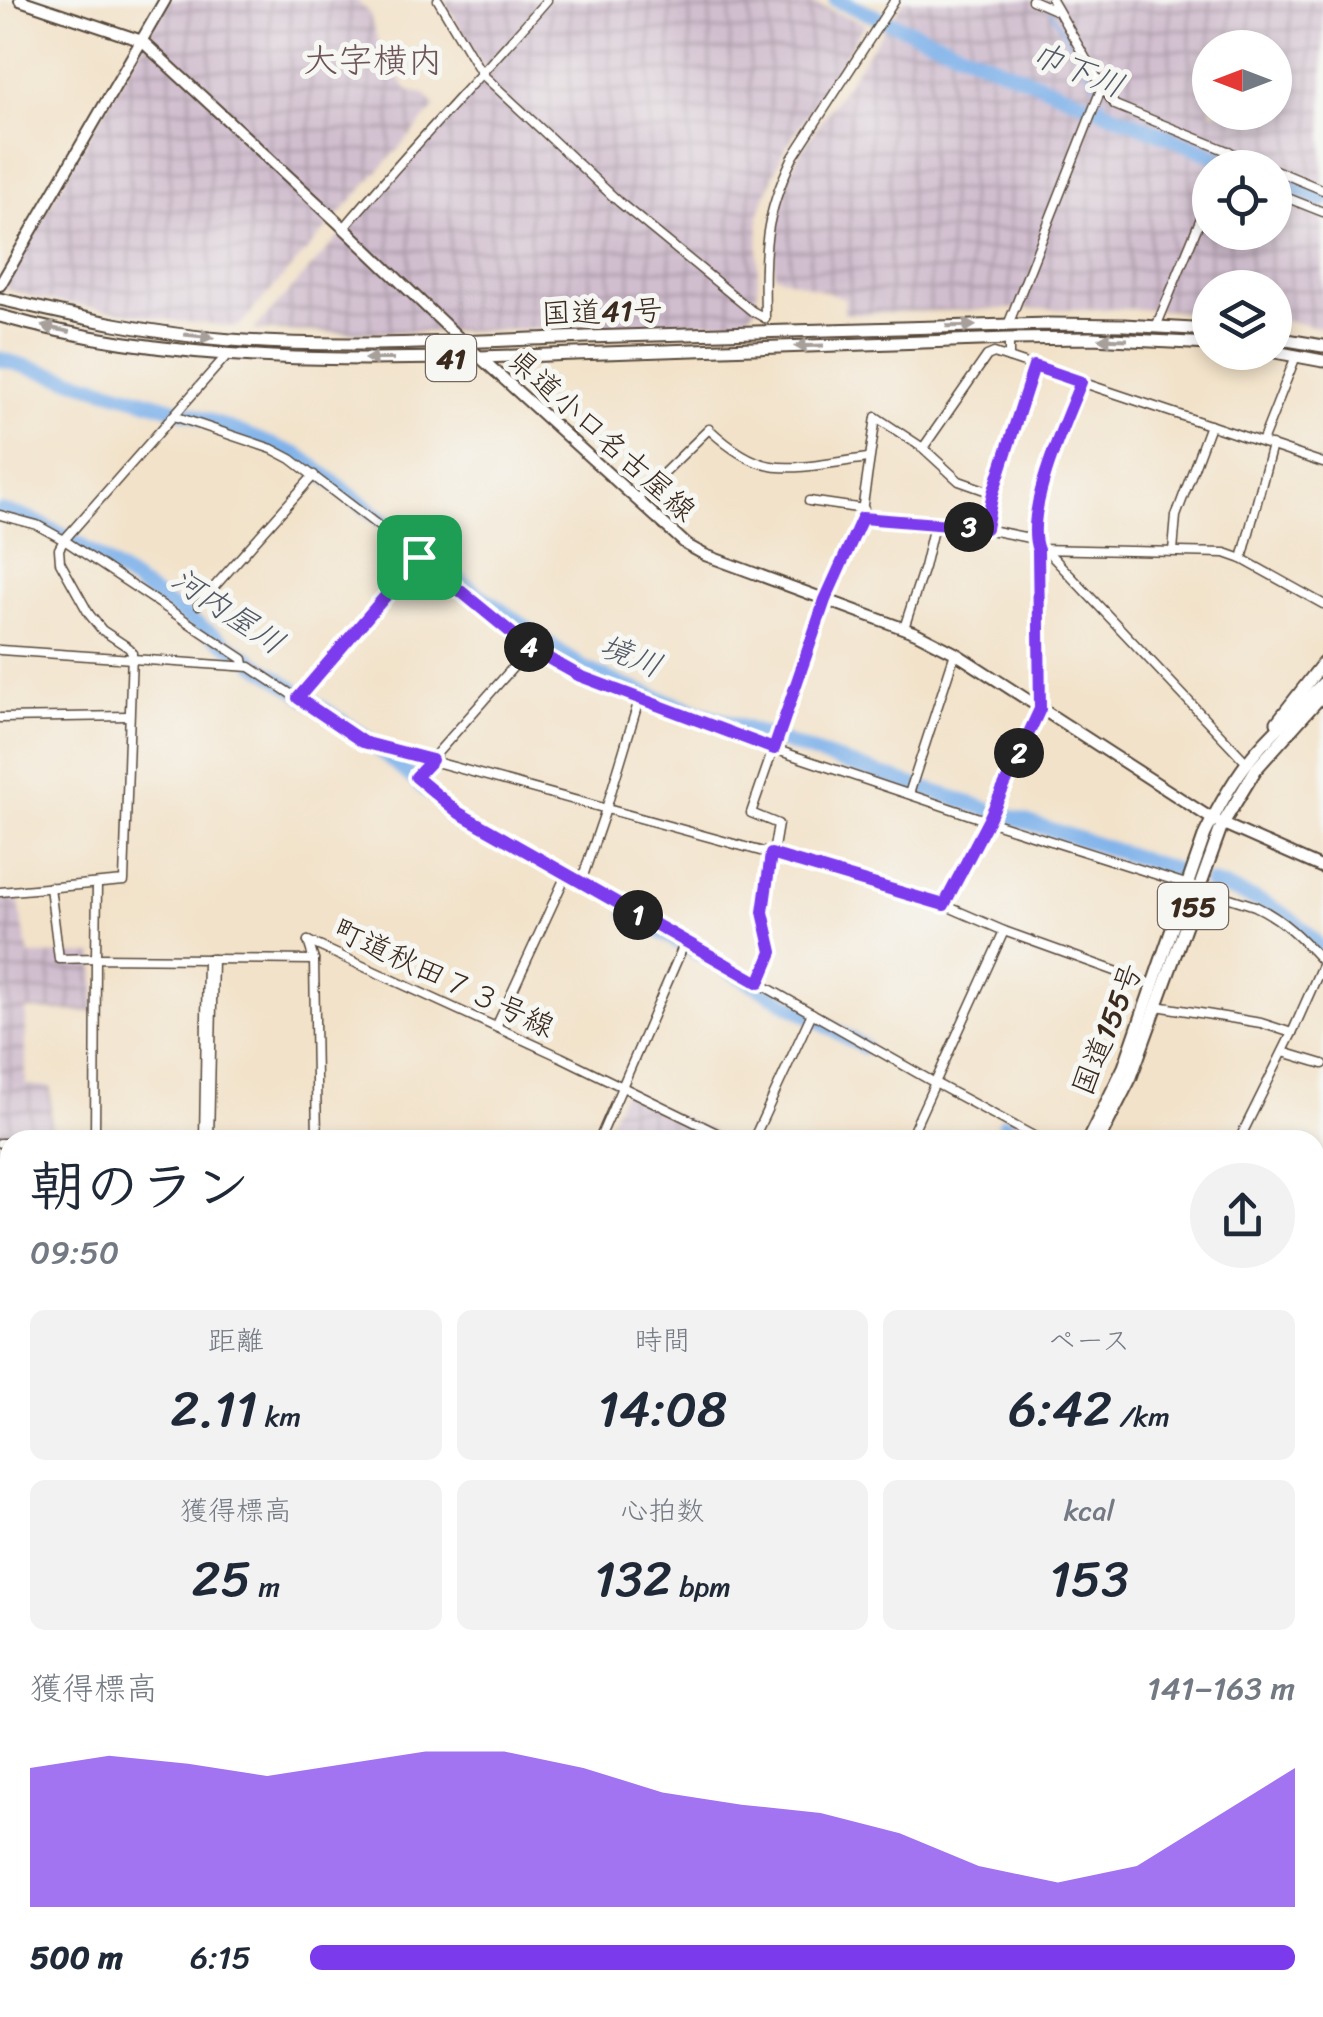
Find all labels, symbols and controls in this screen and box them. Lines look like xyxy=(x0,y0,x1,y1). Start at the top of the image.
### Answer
water label: 巾下川 xyxy=(1023,26,1133,114)
district label: 大字横内 xyxy=(303,29,443,91)
north arrow xyxy=(1192,30,1292,130)
map controls xyxy=(1192,30,1292,370)
button: locate xyxy=(1192,150,1292,250)
button: layers xyxy=(1192,270,1292,370)
street label: 国道41号 xyxy=(540,283,664,341)
one-way arrow xyxy=(945,318,977,334)
one-way arrow xyxy=(40,321,71,337)
one-way arrow xyxy=(183,329,215,345)
one-way arrow xyxy=(1096,331,1128,347)
road number: 41 xyxy=(426,335,476,381)
street label: 県道小口名古屋線 xyxy=(495,335,709,535)
one-way arrow xyxy=(792,338,824,354)
one-way arrow xyxy=(363,351,395,367)
pin: 3 xyxy=(944,502,994,552)
text: 3 xyxy=(961,502,977,551)
pin xyxy=(377,515,462,600)
icon: arrive xyxy=(392,530,447,585)
water label: 河内屋川 xyxy=(159,552,297,670)
water label: 境川 xyxy=(591,618,671,694)
pin: 4 xyxy=(504,622,554,672)
text: 4 xyxy=(520,622,538,671)
pin: 2 xyxy=(994,728,1044,778)
text: 2 xyxy=(1011,728,1027,777)
road number: 155 xyxy=(1158,883,1228,929)
pin: 1 xyxy=(613,890,663,940)
text: 1 xyxy=(632,890,644,939)
street label: 町道秋田７３号線 xyxy=(324,903,564,1053)
street label: 国道155号 xyxy=(1056,954,1158,1104)
text: 朝のラン xyxy=(30,1138,250,1235)
button: share xyxy=(1190,1163,1295,1268)
text: 09:50 xyxy=(30,1224,119,1281)
text: 距離 xyxy=(208,1316,264,1365)
text: 時間 xyxy=(634,1316,691,1365)
text: ペース xyxy=(1048,1316,1130,1365)
text: 2.11 xyxy=(171,1365,257,1454)
text: 14:08 xyxy=(598,1365,727,1454)
text: 6:42 xyxy=(1009,1365,1112,1454)
text: km xyxy=(257,1392,301,1441)
text: /km xyxy=(1112,1392,1170,1441)
text: 獲得標高 xyxy=(180,1486,292,1535)
text: 心拍数 xyxy=(620,1486,705,1535)
text: kcal xyxy=(1064,1486,1115,1535)
text: 25 xyxy=(192,1535,251,1624)
text: 132 xyxy=(594,1535,672,1624)
text: 153 xyxy=(1049,1535,1129,1624)
text: m xyxy=(251,1562,280,1611)
text: bpm xyxy=(672,1562,731,1611)
text: 獲得標高 xyxy=(30,1660,158,1717)
text: 141–163 m xyxy=(1147,1660,1295,1717)
text: 500 m xyxy=(30,1929,123,1986)
text: 6:15 xyxy=(190,1929,251,1986)

